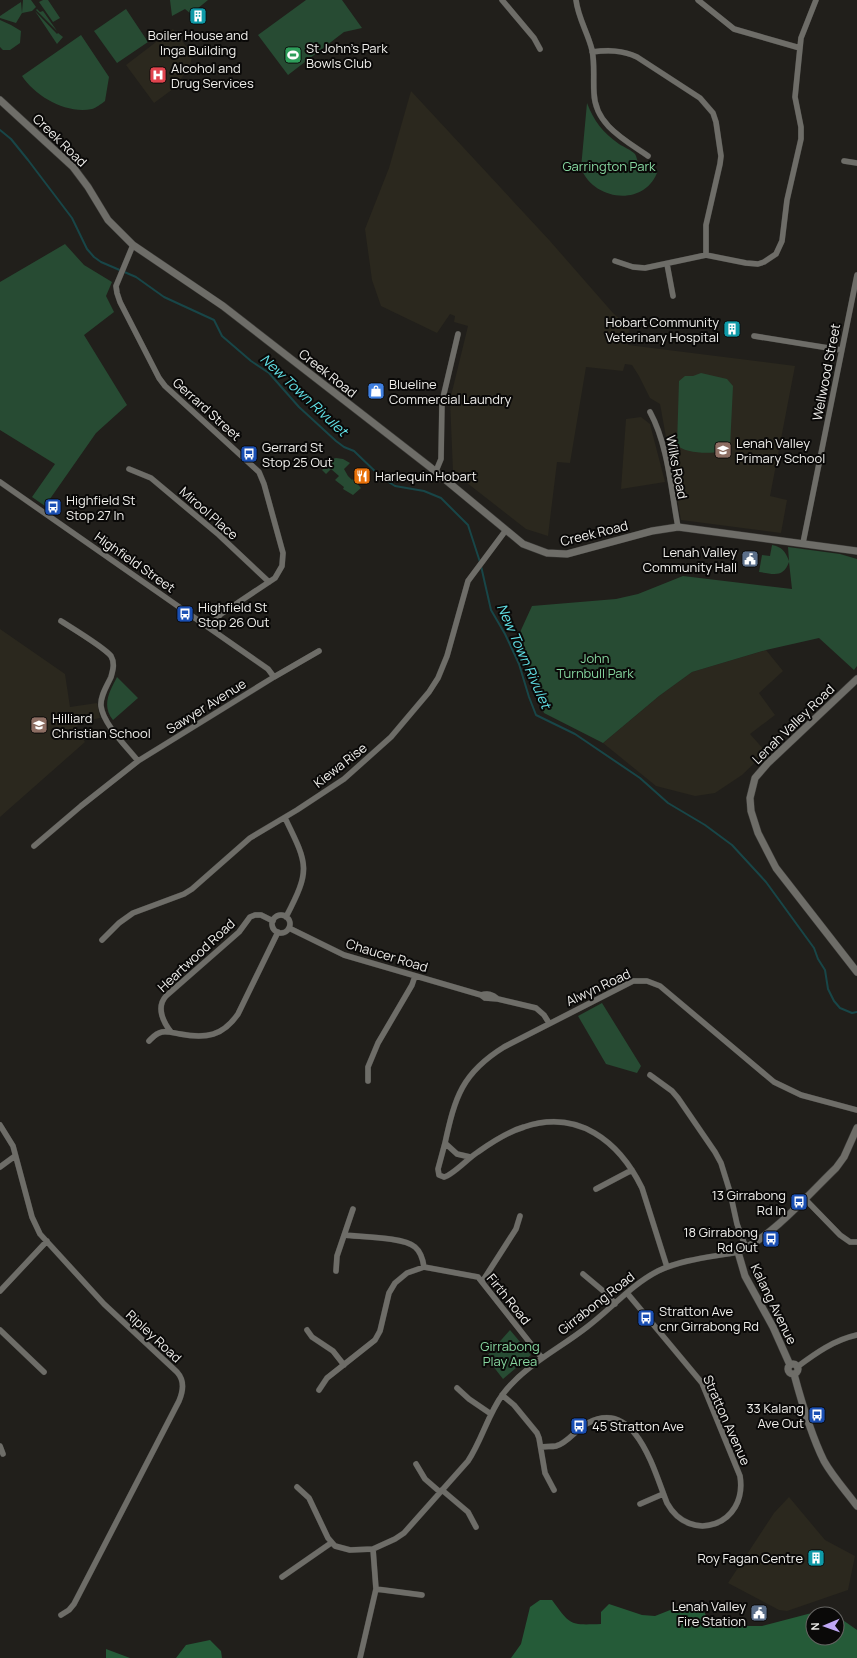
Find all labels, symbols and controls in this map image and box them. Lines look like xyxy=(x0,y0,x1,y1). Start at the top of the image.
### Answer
building icon: Boiler House and Inga Building xyxy=(188,6,208,26)
place label: Boiler House and Inga Building xyxy=(148,26,248,59)
place label: St John's Park Bowls Club xyxy=(306,39,388,72)
sports icon: St John's Park Bowls Club xyxy=(283,45,303,65)
place label: Alcohol and Drug Services xyxy=(171,59,254,92)
hospital icon: Alcohol and Drug Services xyxy=(148,65,168,85)
street label: Creek Road xyxy=(29,110,91,170)
park label: Garrington Park xyxy=(562,157,656,175)
place label: Hobart Community Veterinary Hospital xyxy=(606,313,719,346)
building icon: Hobart Community Veterinary Hospital xyxy=(722,319,742,339)
street label: Wellwood Street xyxy=(808,322,844,422)
street label: Creek Road xyxy=(295,345,361,401)
water label: New Town Rivulet xyxy=(257,349,353,441)
street label: Gerrard Street xyxy=(169,373,245,445)
place label: Blueline Commercial Laundry xyxy=(389,375,512,408)
shop icon: Blueline Commercial Laundry xyxy=(366,381,386,401)
street label: Wilks Road xyxy=(662,434,692,500)
place label: Lenah Valley Primary School xyxy=(736,434,825,467)
place label: Gerrard St Stop 25 Out xyxy=(262,438,333,471)
school or university icon: Lenah Valley Primary School xyxy=(713,440,733,460)
bus stop icon: Gerrard St Stop 25 Out xyxy=(239,444,259,464)
restaurant icon: Harlequin Hobart xyxy=(352,466,372,486)
place label: Harlequin Hobart xyxy=(375,467,477,485)
street label: Mirool Place xyxy=(176,483,242,544)
place label: Highfield St Stop 27 In xyxy=(66,491,135,524)
bus stop icon: Highfield St Stop 27 In xyxy=(43,497,63,517)
street label: Creek Road xyxy=(558,516,630,550)
street label: Highfield Street xyxy=(91,528,179,596)
place label: Lenah Valley Community Hall xyxy=(643,543,737,576)
public building icon: Lenah Valley Community Hall xyxy=(740,549,760,569)
place label: Highfield St Stop 26 Out xyxy=(198,598,269,631)
water label: New Town Rivulet xyxy=(493,600,557,712)
bus stop icon: Highfield St Stop 26 Out xyxy=(175,604,195,624)
park label: John Turnbull Park xyxy=(556,649,634,682)
street label: Sawyer Avenue xyxy=(163,674,250,738)
street label: Lenah Valley Road xyxy=(748,680,838,768)
place label: Hilliard Christian School xyxy=(52,709,151,742)
school or university icon: Hilliard Christian School xyxy=(29,715,49,735)
street label: Kiewa Rise xyxy=(310,738,371,792)
street label: Heartwood Road xyxy=(153,914,239,996)
street label: Chaucer Road xyxy=(344,934,430,976)
street label: Alwyn Road xyxy=(563,964,633,1010)
place label: 13 Girrabong Rd In xyxy=(712,1186,786,1219)
bus stop icon: 13 Girrabong Rd In xyxy=(789,1192,809,1212)
place label: 18 Girrabong Rd Out xyxy=(683,1223,758,1256)
bus stop icon: 18 Girrabong Rd Out xyxy=(761,1229,781,1249)
street label: Kalang Avenue xyxy=(747,1261,801,1348)
street label: Girrabong Road xyxy=(554,1267,638,1339)
street label: Firth Road xyxy=(483,1270,535,1328)
place label: Stratton Ave cnr Girrabong Rd xyxy=(659,1302,759,1335)
street label: Ripley Road xyxy=(122,1306,186,1366)
bus stop icon: Stratton Ave cnr Girrabong Rd xyxy=(636,1308,656,1328)
park label: Girrabong Play Area xyxy=(480,1337,540,1370)
street label: Stratton Avenue xyxy=(699,1372,755,1468)
place label: 33 Kalang Ave Out xyxy=(746,1399,804,1432)
bus stop icon: 33 Kalang Ave Out xyxy=(807,1405,827,1425)
bus stop icon: 45 Stratton Ave xyxy=(569,1416,589,1436)
place label: 45 Stratton Ave xyxy=(592,1417,684,1435)
building icon: Roy Fagan Centre xyxy=(806,1548,826,1568)
place label: Roy Fagan Centre xyxy=(697,1549,803,1567)
place label: Lenah Valley Fire Station xyxy=(672,1597,746,1630)
public building icon: Lenah Valley Fire Station xyxy=(749,1603,769,1623)
north arrow xyxy=(805,1606,845,1646)
text: N xyxy=(807,1622,822,1631)

